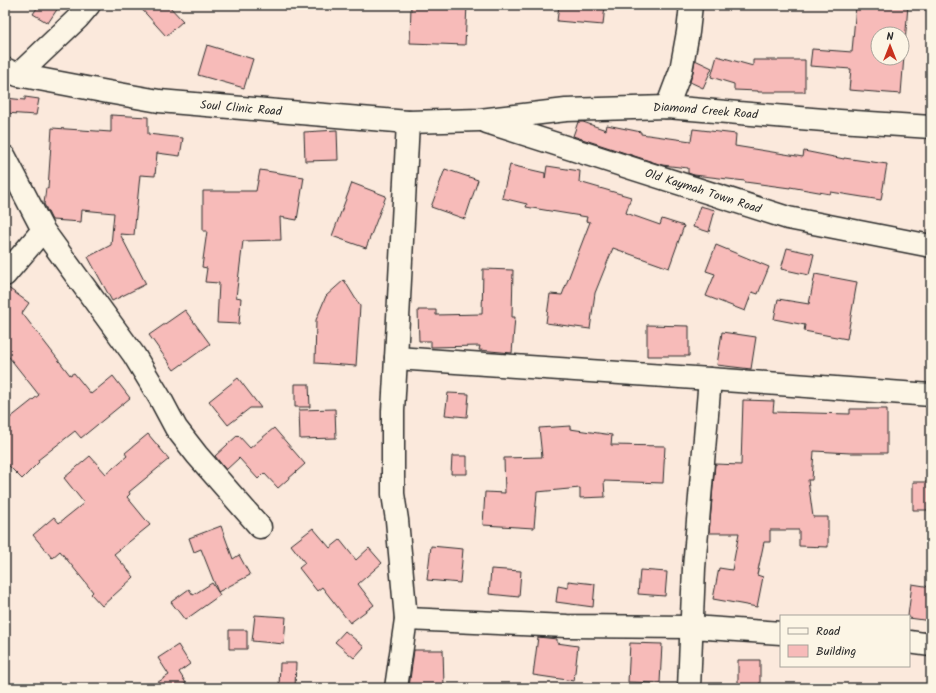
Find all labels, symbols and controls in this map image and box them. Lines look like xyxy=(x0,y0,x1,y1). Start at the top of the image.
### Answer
north arrow xyxy=(870,26,910,66)
text: N xyxy=(887,28,894,46)
street label: Soul Clinic Road xyxy=(199,95,284,121)
street label: Diamond Creek Road xyxy=(653,97,760,124)
street label: Old Kaymah Town Road xyxy=(643,164,765,219)
legend xyxy=(780,615,910,667)
text: Road xyxy=(816,622,841,641)
text: Building xyxy=(816,642,856,661)

